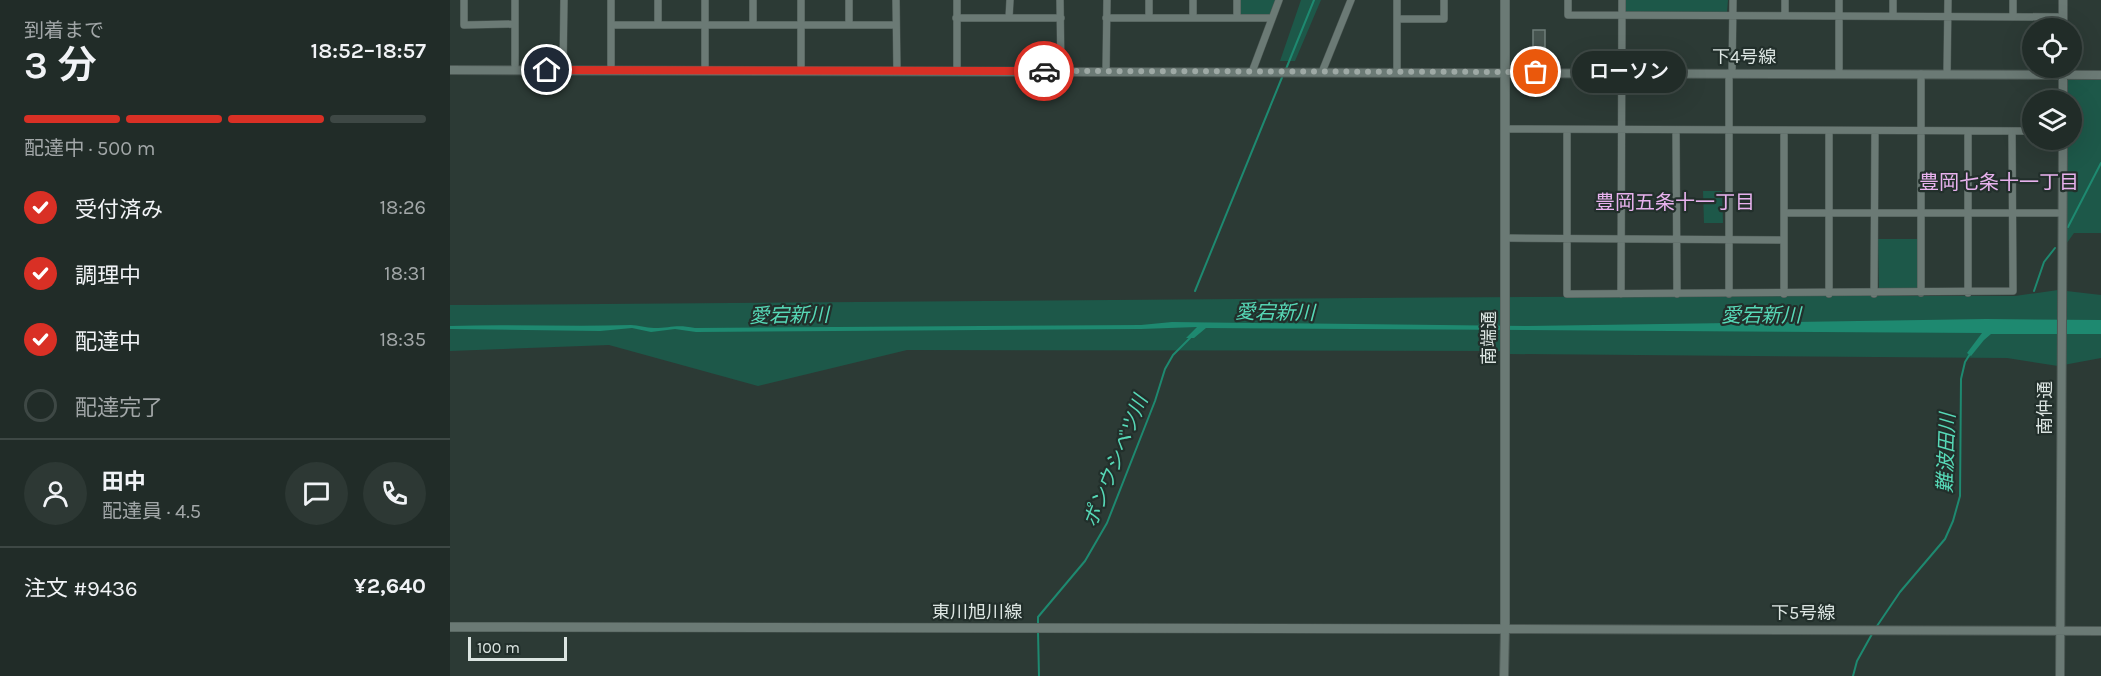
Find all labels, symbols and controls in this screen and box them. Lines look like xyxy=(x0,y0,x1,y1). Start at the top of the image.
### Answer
map controls xyxy=(2022,18,2082,150)
button: locate xyxy=(2022,18,2082,78)
text: 到着まで xyxy=(24,19,104,42)
text: 18:52–18:57 xyxy=(311,38,426,64)
courier xyxy=(1014,41,1074,101)
text: 3 分 xyxy=(24,42,97,88)
pin xyxy=(521,44,572,95)
pin xyxy=(1510,46,1561,97)
street label: 下4号線 xyxy=(1712,46,1776,68)
callout: ローソン xyxy=(1572,51,1686,93)
icon: home xyxy=(530,53,563,86)
icon: car xyxy=(1028,55,1061,88)
icon: bag xyxy=(1519,55,1552,88)
text: ローソン xyxy=(1589,60,1669,83)
button: layers xyxy=(2022,90,2082,150)
text: 配達中 · 500 m xyxy=(24,137,156,160)
district label: 豊岡七条十一丁目 xyxy=(1919,171,2079,194)
icon: check xyxy=(24,191,57,224)
district label: 豊岡五条十一丁目 xyxy=(1595,191,1755,214)
text: 18:26 xyxy=(379,196,426,219)
text: 受付済み xyxy=(75,197,163,223)
icon: check xyxy=(24,257,57,290)
text: 18:31 xyxy=(384,262,426,285)
text: 調理中 xyxy=(75,263,141,289)
water label: 愛宕新川 xyxy=(1235,300,1317,325)
water label: 愛宕新川 xyxy=(749,303,831,328)
water label: 愛宕新川 xyxy=(1721,304,1803,327)
street label: 南端通 xyxy=(1478,311,1500,365)
icon: check xyxy=(24,323,57,356)
text: 18:35 xyxy=(379,328,426,351)
text: 配達中 xyxy=(75,329,141,355)
street label: 南仲通 xyxy=(2034,381,2056,435)
water label: ポンウシベツ川 xyxy=(1079,390,1153,530)
text: 配達完了 xyxy=(75,395,163,421)
water label: 難波田川 xyxy=(1934,411,1959,493)
button: person xyxy=(24,462,87,525)
button: chat xyxy=(285,462,348,525)
button: phone xyxy=(363,462,426,525)
text: 田中 xyxy=(102,469,146,495)
text: 配達員 · 4.5 xyxy=(102,500,201,523)
text: ¥2,640 xyxy=(354,573,426,599)
text: 注文 #9436 xyxy=(24,576,138,602)
street label: 東川旭川線 xyxy=(932,601,1022,623)
street label: 下5号線 xyxy=(1771,602,1835,624)
scale bar xyxy=(468,634,567,662)
text: 100 m xyxy=(477,638,520,657)

